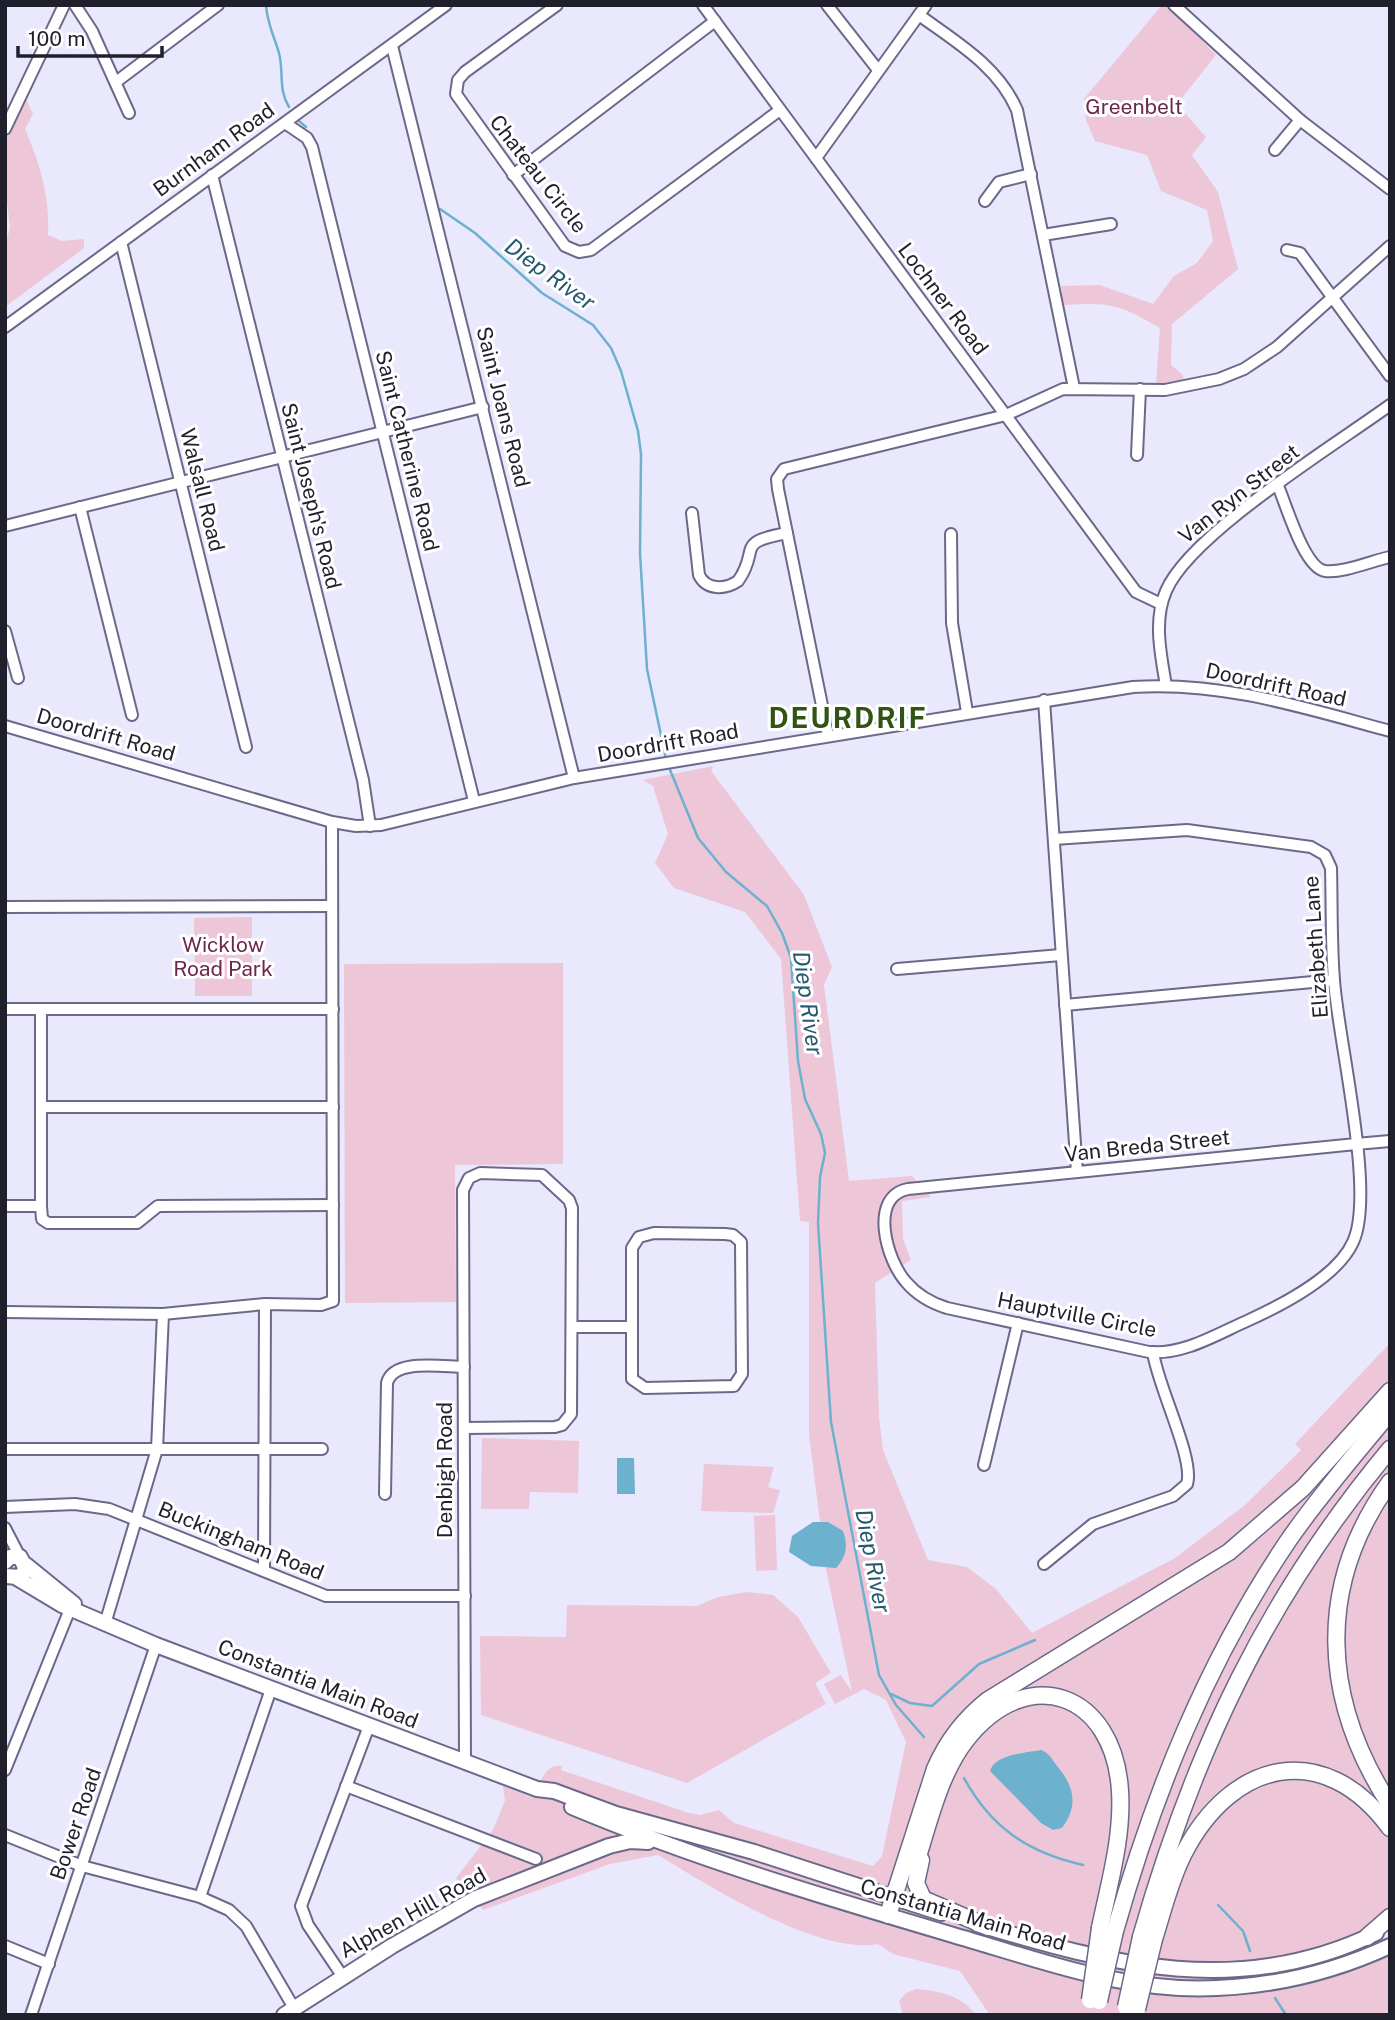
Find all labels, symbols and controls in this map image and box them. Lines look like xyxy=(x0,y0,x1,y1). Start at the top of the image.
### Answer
scale bar xyxy=(18,14,161,58)
text: 100 m xyxy=(28,26,85,51)
park label: Greenbelt xyxy=(1085,94,1183,119)
street label: Burnham Road xyxy=(148,97,279,202)
street label: Chateau Circle xyxy=(484,110,592,238)
water label: Diep River xyxy=(500,232,601,316)
street label: Lochner Road xyxy=(893,238,994,360)
street label: Saint Joans Road xyxy=(471,324,536,490)
street label: Saint Catherine Road xyxy=(370,348,445,554)
street label: Saint Joseph's Road xyxy=(276,400,347,591)
street label: Walsall Road xyxy=(175,426,230,554)
street label: Van Ryn Street xyxy=(1173,439,1304,548)
street label: Doordrift Road xyxy=(1204,657,1349,712)
district label: DEURDRIF xyxy=(768,701,928,734)
street label: Doordrift Road xyxy=(34,703,178,766)
street label: Doordrift Road xyxy=(595,718,741,767)
street label: Elizabeth Lane xyxy=(1298,875,1333,1019)
park label: Wicklow Road Park xyxy=(173,932,273,981)
water label: Diep River xyxy=(788,949,829,1057)
street label: Van Breda Street xyxy=(1063,1124,1231,1167)
street label: Hauptville Circle xyxy=(995,1287,1159,1342)
street label: Denbigh Road xyxy=(432,1402,457,1538)
street label: Buckingham Road xyxy=(155,1496,328,1585)
water label: Diep River xyxy=(850,1507,897,1615)
street label: Constantia Main Road xyxy=(214,1634,422,1733)
street label: Bower Road xyxy=(45,1764,106,1883)
street label: Alphen Hill Road xyxy=(335,1862,490,1963)
street label: Constantia Main Road xyxy=(858,1873,1069,1956)

